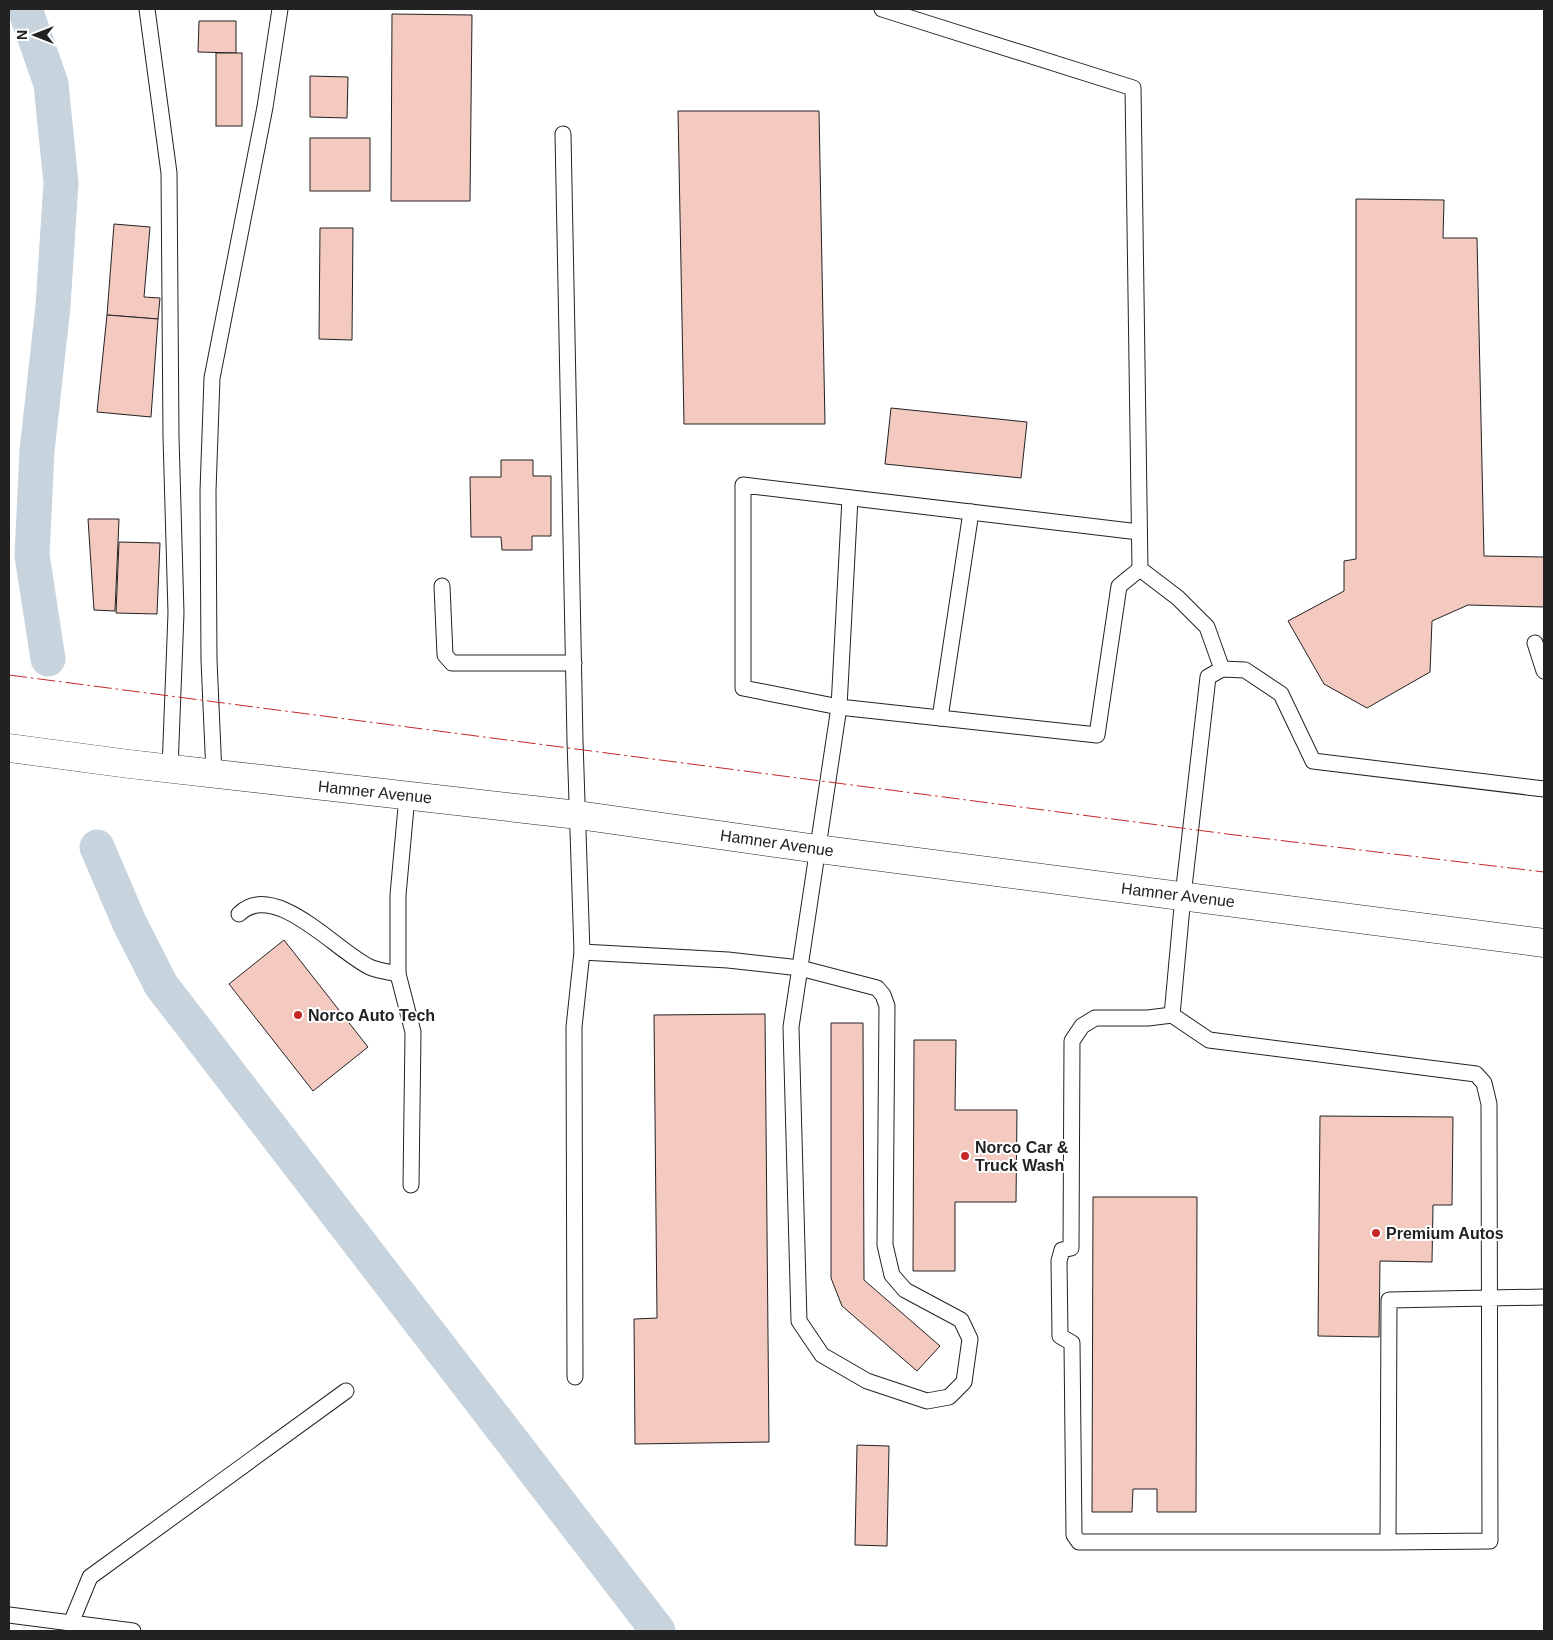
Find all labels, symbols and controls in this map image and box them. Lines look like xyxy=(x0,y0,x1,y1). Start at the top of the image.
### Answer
north arrow xyxy=(10,10,60,60)
text: N xyxy=(14,30,30,40)
street label: Hamner Avenue xyxy=(317,778,433,806)
street label: Hamner Avenue xyxy=(719,827,835,859)
street label: Hamner Avenue xyxy=(1120,880,1236,910)
place label: Norco Auto Tech xyxy=(308,1007,435,1024)
marker: Norco Auto Tech xyxy=(292,1009,304,1021)
place label: Norco Car & Truck Wash xyxy=(975,1139,1069,1174)
marker: Norco Car & Truck Wash xyxy=(959,1150,971,1162)
place label: Premium Autos xyxy=(1386,1225,1504,1242)
marker: Premium Autos xyxy=(1370,1227,1382,1239)

